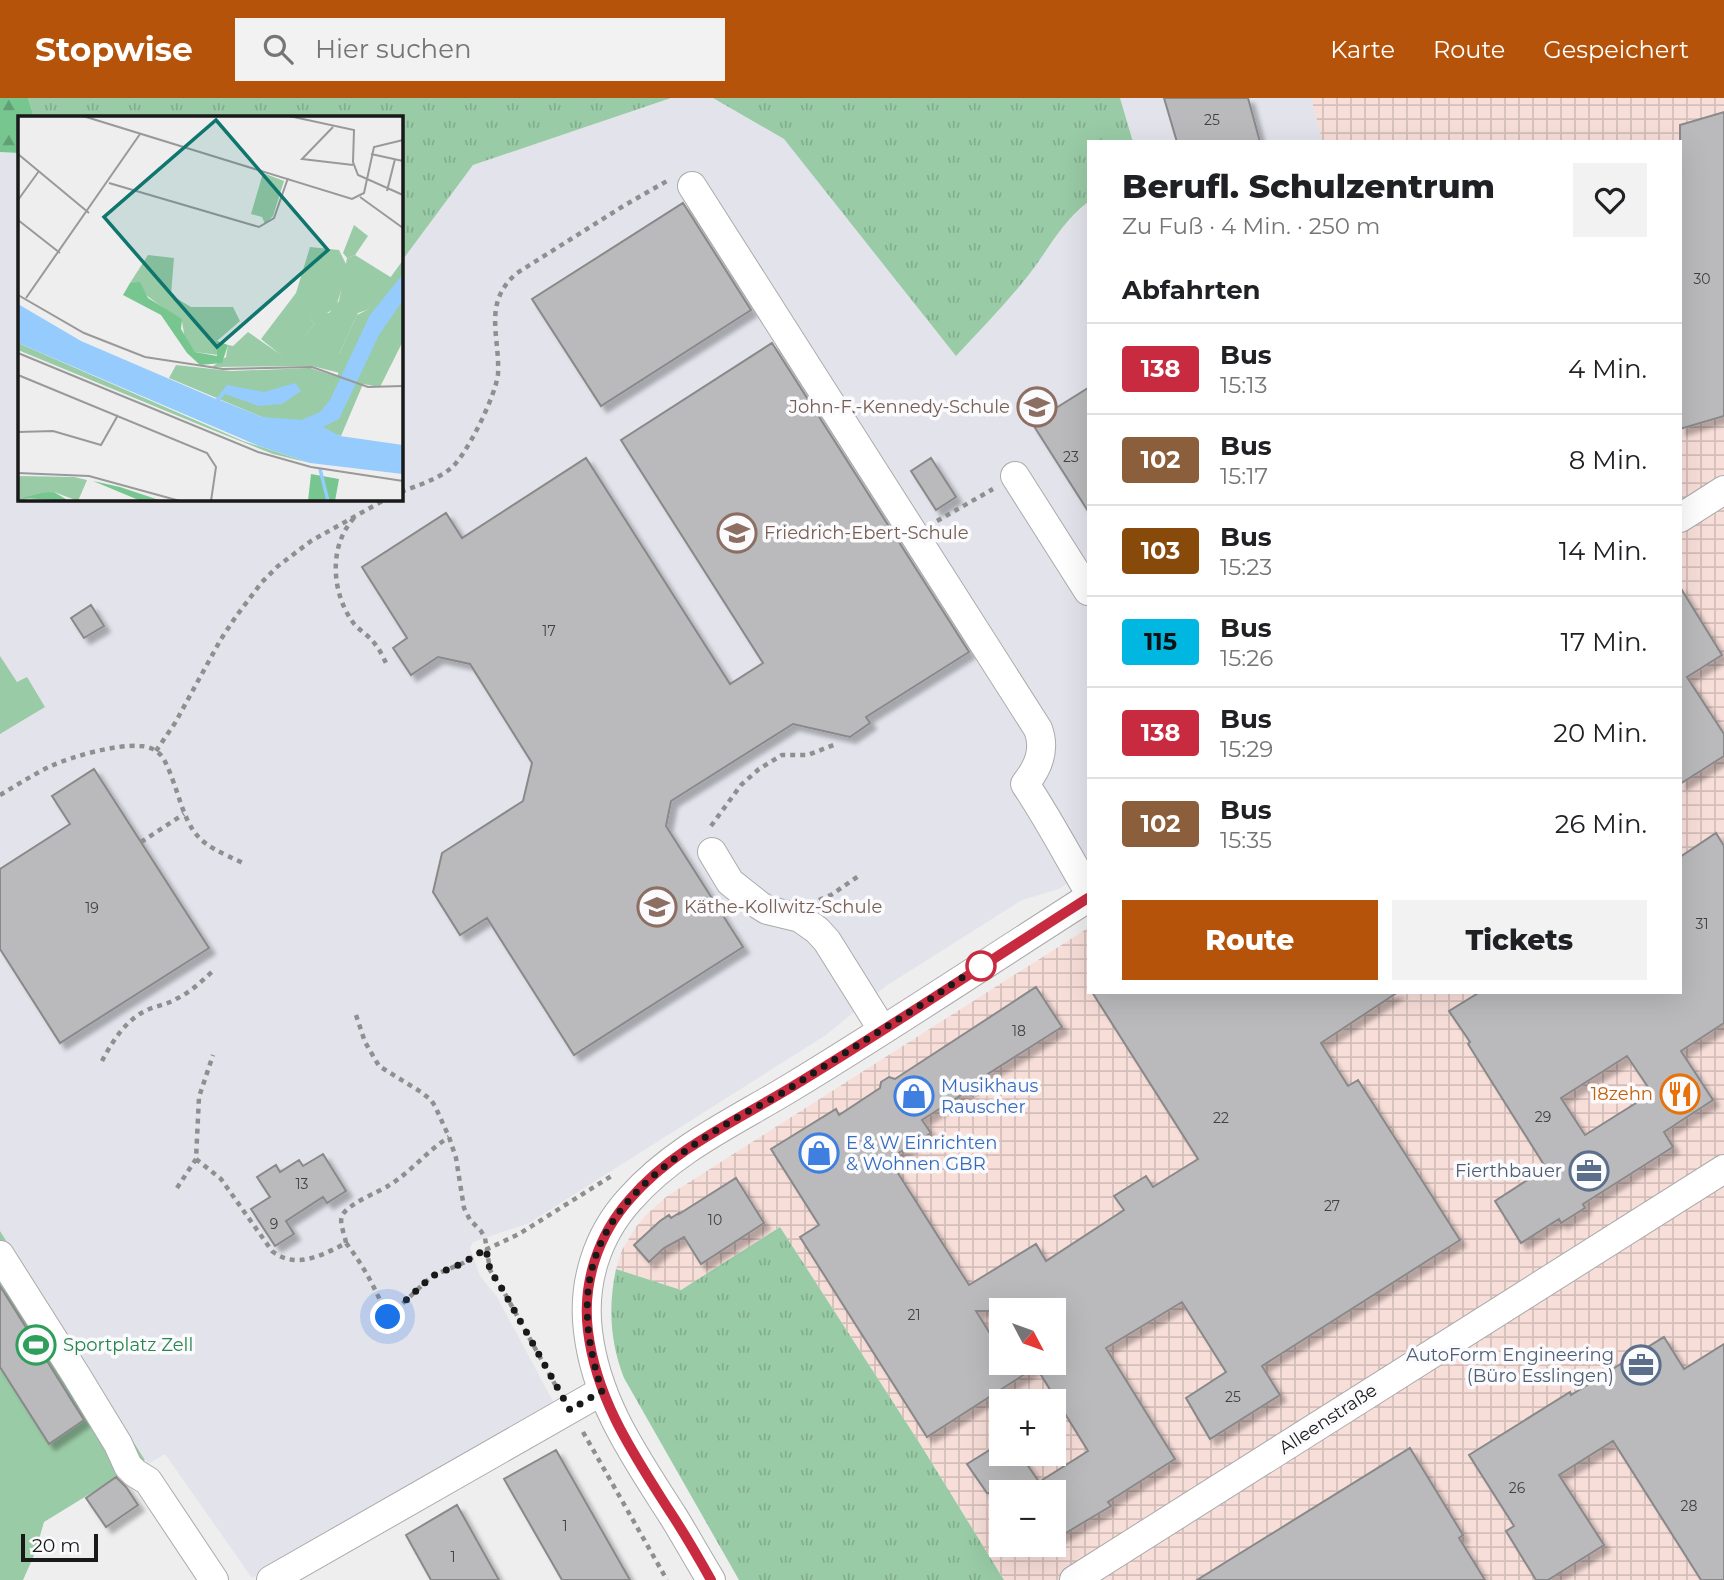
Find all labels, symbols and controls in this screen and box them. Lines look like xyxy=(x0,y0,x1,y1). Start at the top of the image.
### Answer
search box xyxy=(235,18,725,81)
text: Stopwise xyxy=(35,29,193,69)
icon: search xyxy=(259,30,297,68)
text: Hier suchen xyxy=(315,33,471,65)
text: Karte xyxy=(1330,35,1395,64)
text: Route xyxy=(1433,35,1505,64)
text: Gespeichert xyxy=(1543,35,1689,64)
house number: 25 xyxy=(1204,111,1220,129)
inset map xyxy=(18,116,402,500)
button: heart xyxy=(1573,163,1647,237)
text: Berufl. Schulzentrum xyxy=(1122,166,1495,206)
text: Zu Fuß · 4 Min. · 250 m xyxy=(1122,212,1381,240)
house number: 30 xyxy=(1693,270,1711,288)
text: Abfahrten xyxy=(1122,274,1261,306)
text: Bus xyxy=(1220,339,1272,371)
text: 4 Min. xyxy=(1568,353,1647,385)
text: 138 xyxy=(1141,354,1180,383)
text: 15:13 xyxy=(1220,371,1267,399)
school or university icon: John-F.-Kennedy-Schule xyxy=(1016,386,1058,428)
place label: John-F.-Kennedy-Schule xyxy=(788,396,1010,418)
text: Bus xyxy=(1220,430,1272,462)
text: 8 Min. xyxy=(1569,444,1647,476)
text: 102 xyxy=(1141,445,1180,474)
house number: 23 xyxy=(1063,448,1079,466)
text: 15:17 xyxy=(1220,462,1268,490)
school or university icon: Friedrich-Ebert-Schule xyxy=(716,512,758,554)
text: Bus xyxy=(1220,521,1272,553)
place label: Friedrich-Ebert-Schule xyxy=(764,522,969,544)
text: 14 Min. xyxy=(1559,535,1647,567)
text: 103 xyxy=(1141,536,1180,565)
text: 15:23 xyxy=(1220,553,1272,581)
text: Bus xyxy=(1220,612,1272,644)
house number: 17 xyxy=(542,622,556,640)
text: 17 Min. xyxy=(1561,626,1647,658)
text: 115 xyxy=(1144,627,1177,656)
text: 15:26 xyxy=(1220,644,1273,672)
text: Bus xyxy=(1220,703,1272,735)
text: 20 Min. xyxy=(1553,717,1647,749)
text: 138 xyxy=(1141,718,1180,747)
text: 15:29 xyxy=(1220,735,1273,763)
text: Bus xyxy=(1220,794,1272,826)
text: 26 Min. xyxy=(1555,808,1647,840)
text: 102 xyxy=(1141,809,1180,838)
text: 15:35 xyxy=(1220,826,1272,854)
school or university icon: Käthe-Kollwitz-Schule xyxy=(636,886,678,928)
place label: Käthe-Kollwitz-Schule xyxy=(684,896,882,918)
house number: 19 xyxy=(85,899,99,917)
button: Route xyxy=(1122,900,1378,980)
button: Tickets xyxy=(1392,900,1647,980)
house number: 31 xyxy=(1696,915,1708,933)
unlabelled marker xyxy=(966,951,996,981)
house number: 18 xyxy=(1012,1022,1026,1040)
restaurant icon: 18zehn xyxy=(1659,1073,1701,1115)
shop icon: Musikhaus Rauscher xyxy=(893,1075,935,1117)
place label: Musikhaus Rauscher xyxy=(941,1075,1039,1118)
place label: 18zehn xyxy=(1591,1083,1653,1105)
house number: 29 xyxy=(1535,1108,1551,1126)
house number: 22 xyxy=(1213,1109,1229,1127)
shop icon: E & W Einrichten & Wohnen GBR xyxy=(798,1132,840,1174)
place label: E & W Einrichten & Wohnen GBR xyxy=(846,1132,997,1175)
office icon: Fierthbauer xyxy=(1568,1150,1610,1192)
place label: Fierthbauer xyxy=(1455,1160,1562,1182)
house number: 13 xyxy=(296,1175,309,1193)
house number: 27 xyxy=(1324,1197,1340,1215)
house number: 10 xyxy=(708,1211,722,1229)
house number: 9 xyxy=(270,1215,278,1233)
north arrow xyxy=(989,1298,1066,1376)
map controls xyxy=(989,1298,1066,1557)
your location xyxy=(370,1299,405,1334)
house number: 21 xyxy=(907,1306,921,1324)
sports icon: Sportplatz Zell xyxy=(15,1324,57,1366)
place label: Sportplatz Zell xyxy=(63,1334,193,1356)
place label: AutoForm Engineering (Büro Esslingen) xyxy=(1406,1344,1614,1387)
office icon: AutoForm Engineering (Büro Esslingen) xyxy=(1620,1344,1662,1386)
street label: Alleenstraße xyxy=(1275,1379,1381,1459)
house number: 25 xyxy=(1225,1388,1241,1406)
button: + xyxy=(989,1389,1066,1466)
house number: 26 xyxy=(1509,1479,1526,1497)
button: − xyxy=(989,1480,1066,1557)
house number: 28 xyxy=(1681,1497,1698,1515)
house number: 1 xyxy=(562,1517,568,1535)
scale bar xyxy=(21,1531,98,1563)
text: 20 m xyxy=(32,1534,80,1557)
house number: 1 xyxy=(450,1548,456,1566)

